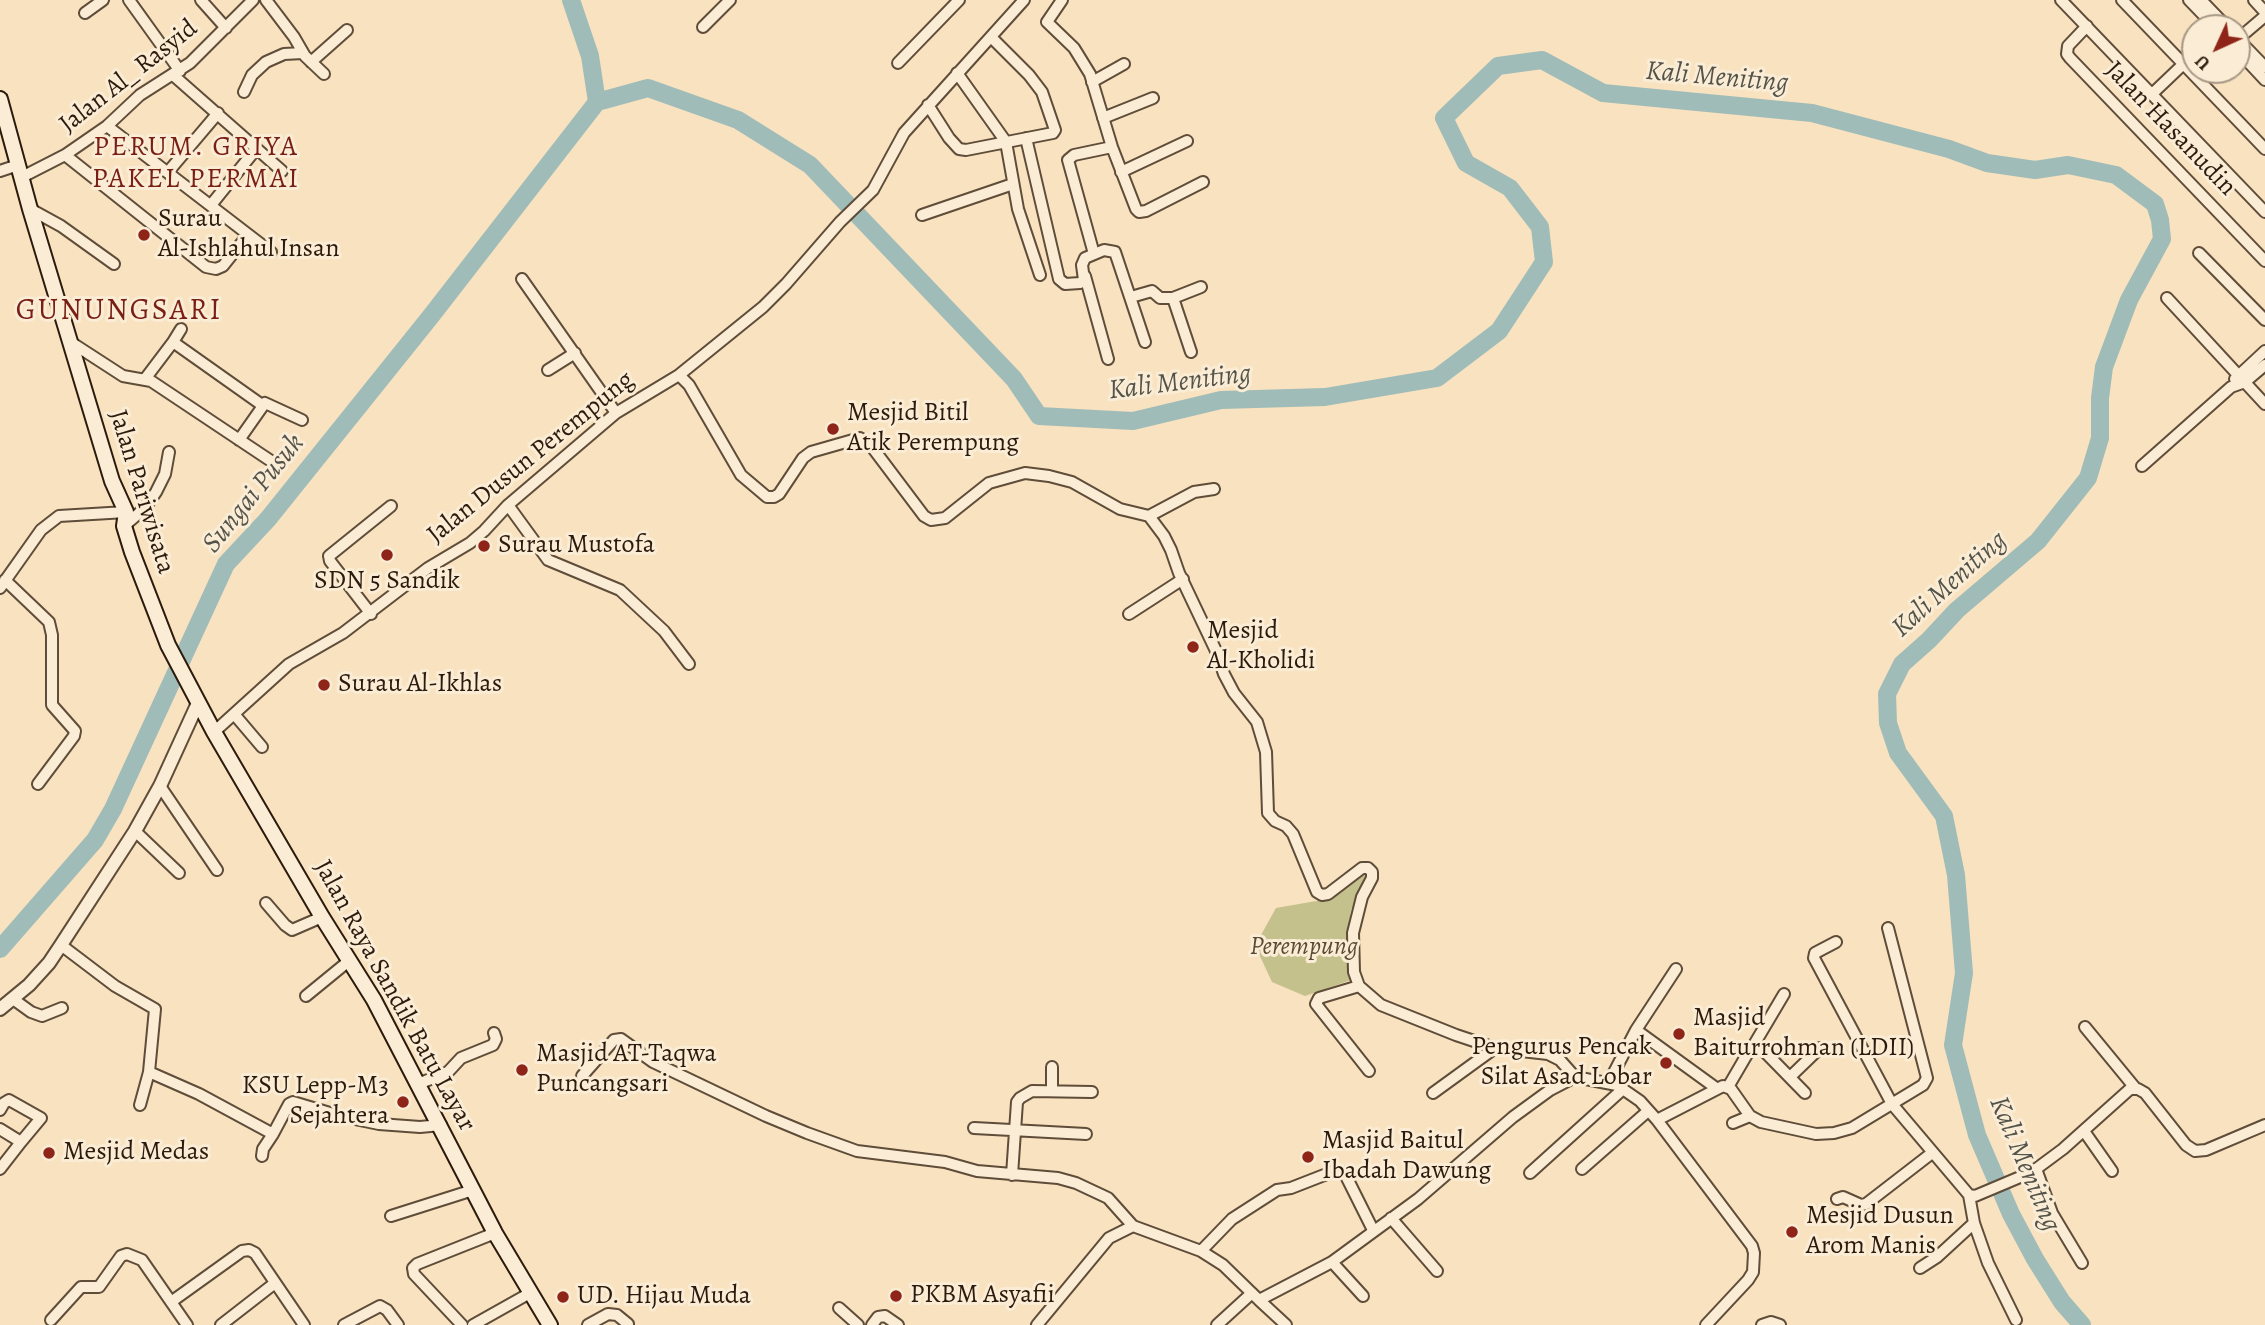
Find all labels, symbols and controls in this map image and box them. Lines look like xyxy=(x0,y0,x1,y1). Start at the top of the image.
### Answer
street label: Jalan Al_ Rasyid xyxy=(54,13,204,141)
north arrow xyxy=(2181,14,2251,84)
text: U xyxy=(2189,49,2216,76)
water label: Kali Meniting xyxy=(1644,55,1790,101)
street label: Jalan Hasanudin xyxy=(2098,55,2242,203)
district label: PERUM. GRIYA PAKEL PERMAI xyxy=(93,131,299,197)
place label: Surau Al-Ishlahul Insan xyxy=(158,204,339,266)
marker: Surau Al-Ishlahul Insan xyxy=(136,227,152,243)
district label: GUNUNGSARI xyxy=(17,294,221,330)
water label: Kali Meniting xyxy=(1107,358,1253,408)
street label: Jalan Dusun Perempung xyxy=(421,365,641,551)
place label: Mesjid Bitil Atik Perempung xyxy=(847,398,1019,460)
street label: Jalan Pariwisata xyxy=(101,406,181,578)
marker: Mesjid Bitil Atik Perempung xyxy=(825,421,841,437)
water label: Sungai Pusuk xyxy=(196,428,312,560)
water label: Kali Meniting xyxy=(1886,525,2014,645)
place label: Surau Mustofa xyxy=(498,530,655,562)
marker: Surau Mustofa xyxy=(476,538,492,554)
marker: SDN 5 Sandik xyxy=(379,547,395,563)
place label: SDN 5 Sandik xyxy=(314,566,460,598)
place label: Mesjid Al-Kholidi xyxy=(1207,616,1315,678)
marker: Mesjid Al-Kholidi xyxy=(1185,639,1201,655)
place label: Surau Al-Ikhlas xyxy=(338,669,502,701)
marker: Surau Al-Ikhlas xyxy=(316,677,332,693)
street label: Jalan Raya Sandik Batu Layar xyxy=(306,855,482,1137)
park label: Perempung xyxy=(1250,932,1358,964)
place label: Masjid Baiturrohman (LDII) xyxy=(1693,1003,1914,1064)
marker: Masjid Baiturrohman (LDII) xyxy=(1671,1026,1687,1042)
place label: Pengurus Pencak Silat Asad Lobar xyxy=(1471,1032,1652,1094)
place label: Masjid AT-Taqwa Puncangsari xyxy=(536,1039,717,1100)
marker: Pengurus Pencak Silat Asad Lobar xyxy=(1658,1055,1674,1071)
marker: Masjid AT-Taqwa Puncangsari xyxy=(514,1062,530,1078)
place label: KSU Lepp-M3 Sejahtera xyxy=(242,1071,389,1132)
water label: Kali Meniting xyxy=(1981,1092,2067,1236)
marker: KSU Lepp-M3 Sejahtera xyxy=(395,1094,411,1110)
place label: Masjid Baitul Ibadah Dawung xyxy=(1322,1126,1491,1188)
place label: Mesjid Medas xyxy=(63,1137,209,1169)
marker: Mesjid Medas xyxy=(41,1145,57,1161)
marker: Masjid Baitul Ibadah Dawung xyxy=(1300,1149,1316,1165)
place label: Mesjid Dusun Arom Manis xyxy=(1806,1201,1954,1262)
marker: Mesjid Dusun Arom Manis xyxy=(1784,1224,1800,1240)
place label: PKBM Asyafii xyxy=(910,1280,1055,1312)
place label: UD. Hijau Muda xyxy=(577,1281,751,1313)
marker: PKBM Asyafii xyxy=(888,1288,904,1304)
marker: UD. Hijau Muda xyxy=(555,1289,571,1305)

